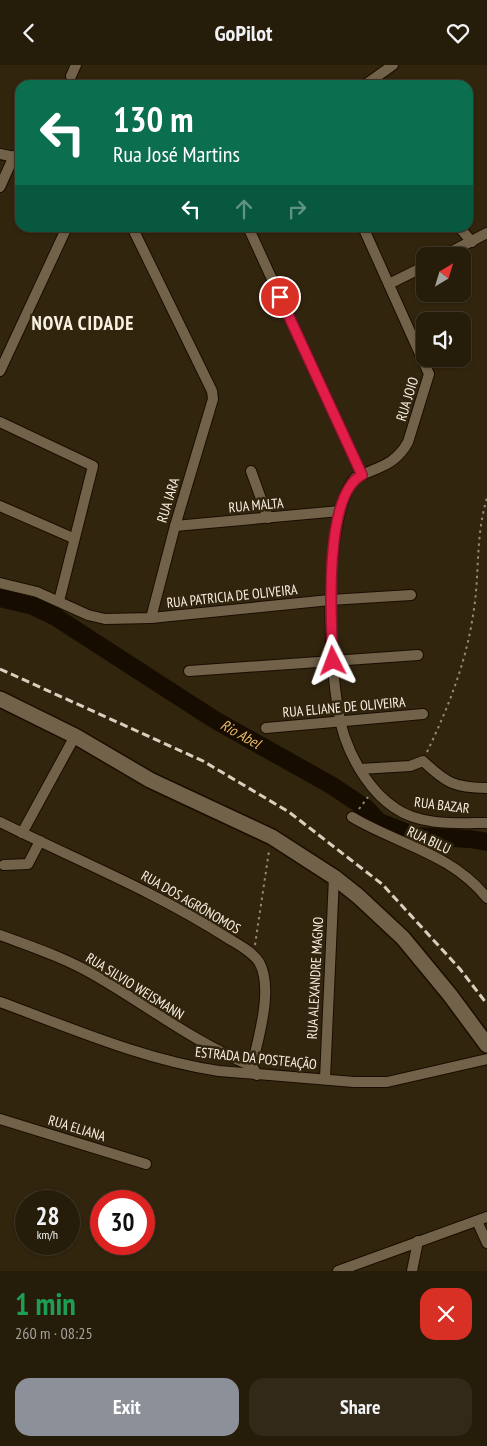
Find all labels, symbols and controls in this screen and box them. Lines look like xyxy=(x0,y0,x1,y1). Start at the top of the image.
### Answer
icon: back xyxy=(15,19,43,47)
text: GoPilot xyxy=(215,19,272,47)
icon: heart xyxy=(444,19,472,47)
text: 130 m xyxy=(113,96,194,142)
icon: left xyxy=(30,100,95,165)
text: Rua José Martins xyxy=(113,140,240,168)
icon: left xyxy=(177,195,205,223)
icon: ahead xyxy=(230,195,258,223)
icon: right xyxy=(283,195,311,223)
north arrow xyxy=(416,247,471,303)
map controls xyxy=(416,247,471,367)
pin xyxy=(259,276,301,318)
icon: arrive xyxy=(266,283,294,311)
district label: NOVA CIDADE xyxy=(32,311,134,335)
button: sound xyxy=(416,312,471,367)
street label: RUA JOIO xyxy=(392,374,422,423)
street label: RUA IARA xyxy=(153,475,183,525)
street label: RUA MALTA xyxy=(228,494,285,516)
street label: RUA PATRICIA DE OLIVEIRA xyxy=(166,580,299,612)
position arrow xyxy=(306,634,358,686)
street label: RUA ELIANE DE OLIVEIRA xyxy=(282,693,407,721)
water label: Rio Abel xyxy=(217,715,265,753)
street label: RUA BAZAR xyxy=(413,793,471,817)
street label: RUA BILU xyxy=(404,822,454,858)
street label: RUA DOS AGRÔNOMOS xyxy=(138,866,244,938)
street label: RUA ALEXANDRE MAGNO xyxy=(303,916,327,1040)
street label: RUA SILVIO WEISMANN xyxy=(83,949,187,1023)
street label: ESTRADA DA POSTEAÇÃO xyxy=(194,1043,318,1073)
street label: RUA ELIANA xyxy=(46,1111,108,1145)
speed limit sign: 30 xyxy=(90,1190,155,1255)
text: 28 xyxy=(36,1200,59,1232)
text: km/h xyxy=(37,1227,58,1242)
text: 1 min xyxy=(15,1284,76,1323)
button: close xyxy=(420,1288,472,1340)
text: 260 m · 08:25 xyxy=(15,1323,93,1343)
button: Exit xyxy=(15,1378,239,1436)
button: Share xyxy=(249,1378,472,1436)

